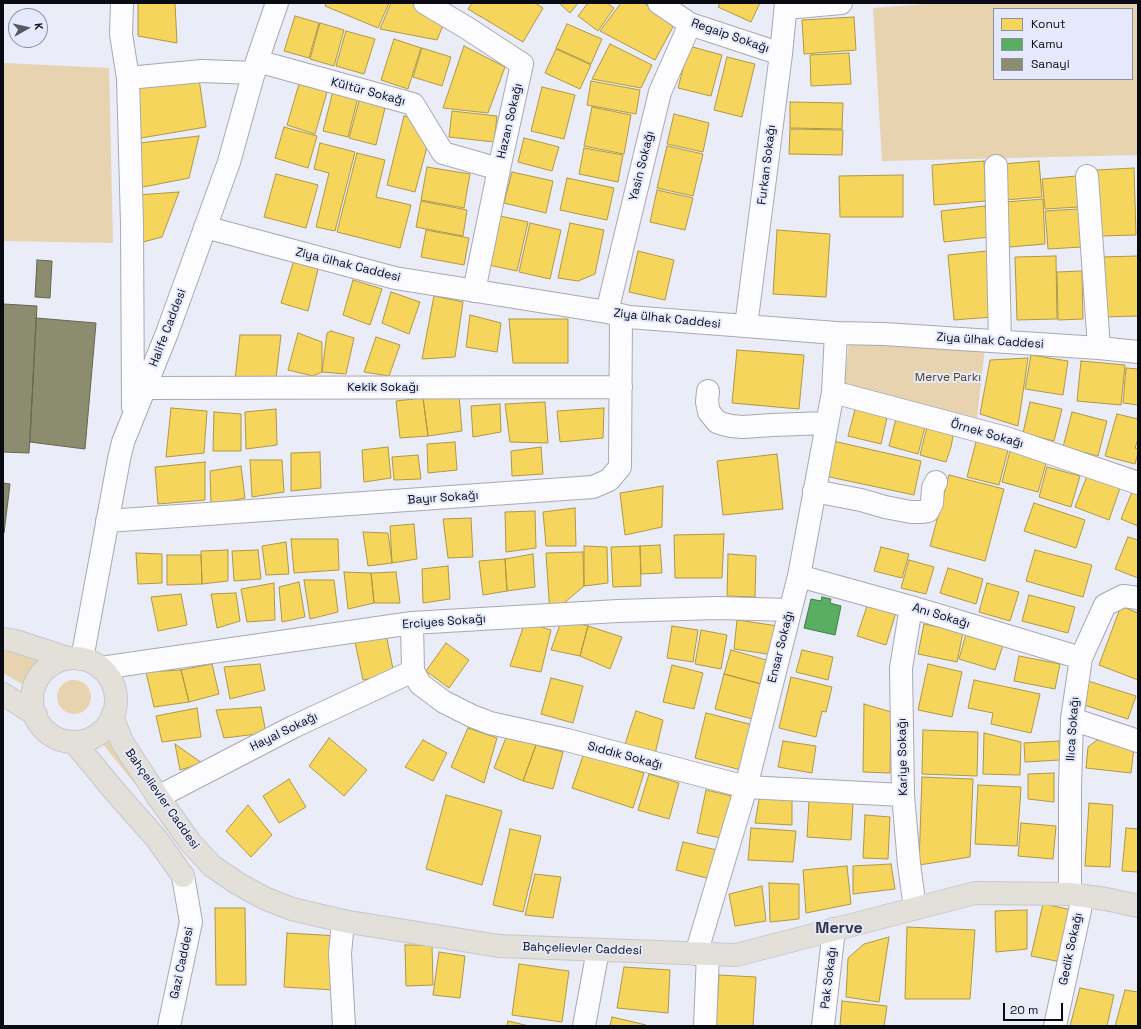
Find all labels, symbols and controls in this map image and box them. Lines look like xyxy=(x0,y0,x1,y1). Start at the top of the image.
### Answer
north arrow xyxy=(8,8,48,48)
legend xyxy=(993,8,1133,80)
street label: Regaip Sokağı xyxy=(689,16,771,56)
text: Konut xyxy=(1031,16,1066,32)
text: K xyxy=(31,22,46,31)
text: Kamu xyxy=(1031,36,1063,52)
text: Sanayi xyxy=(1031,56,1070,72)
street label: Kültür Sokağı xyxy=(329,75,407,109)
street label: Hazan Sokağı xyxy=(494,82,526,160)
street label: Furkan Sokağı xyxy=(755,124,779,206)
street label: Yasin Sokağı xyxy=(626,130,658,202)
street label: Ziya ülhak Caddesi xyxy=(294,245,402,285)
street label: Halife Caddesi xyxy=(147,287,189,369)
street label: Ziya ülhak Caddesi xyxy=(613,306,721,332)
street label: Ziya ülhak Caddesi xyxy=(936,330,1044,352)
park label: Merve Parkı xyxy=(915,371,981,385)
street label: Kekik Sokağı xyxy=(347,381,419,395)
street label: Örnek Sokağı xyxy=(949,417,1025,451)
street label: Bayır Sokağı xyxy=(407,488,479,508)
street label: Anı Sokağı xyxy=(910,600,972,632)
street label: Ensar Sokağı xyxy=(765,610,797,684)
street label: Erciyes Sokağı xyxy=(402,612,486,632)
street label: Ilıca Sokağı xyxy=(1064,696,1082,762)
street label: Hayal Sokağı xyxy=(248,709,320,755)
street label: Kariye Sokağı xyxy=(895,718,911,796)
street label: Sıddık Sokağı xyxy=(586,739,664,773)
street label: Bahçelievler Caddesi xyxy=(122,746,202,852)
street label: Gedik Sokağı xyxy=(1056,911,1086,987)
district label: Merve xyxy=(815,919,863,939)
street label: Gazi Caddesi xyxy=(167,926,197,1000)
street label: Bahçelievler Caddesi xyxy=(522,940,642,958)
street label: Pak Sokağı xyxy=(818,946,840,1010)
scale bar xyxy=(1005,995,1065,1021)
text: 20 m xyxy=(1010,1002,1038,1018)

